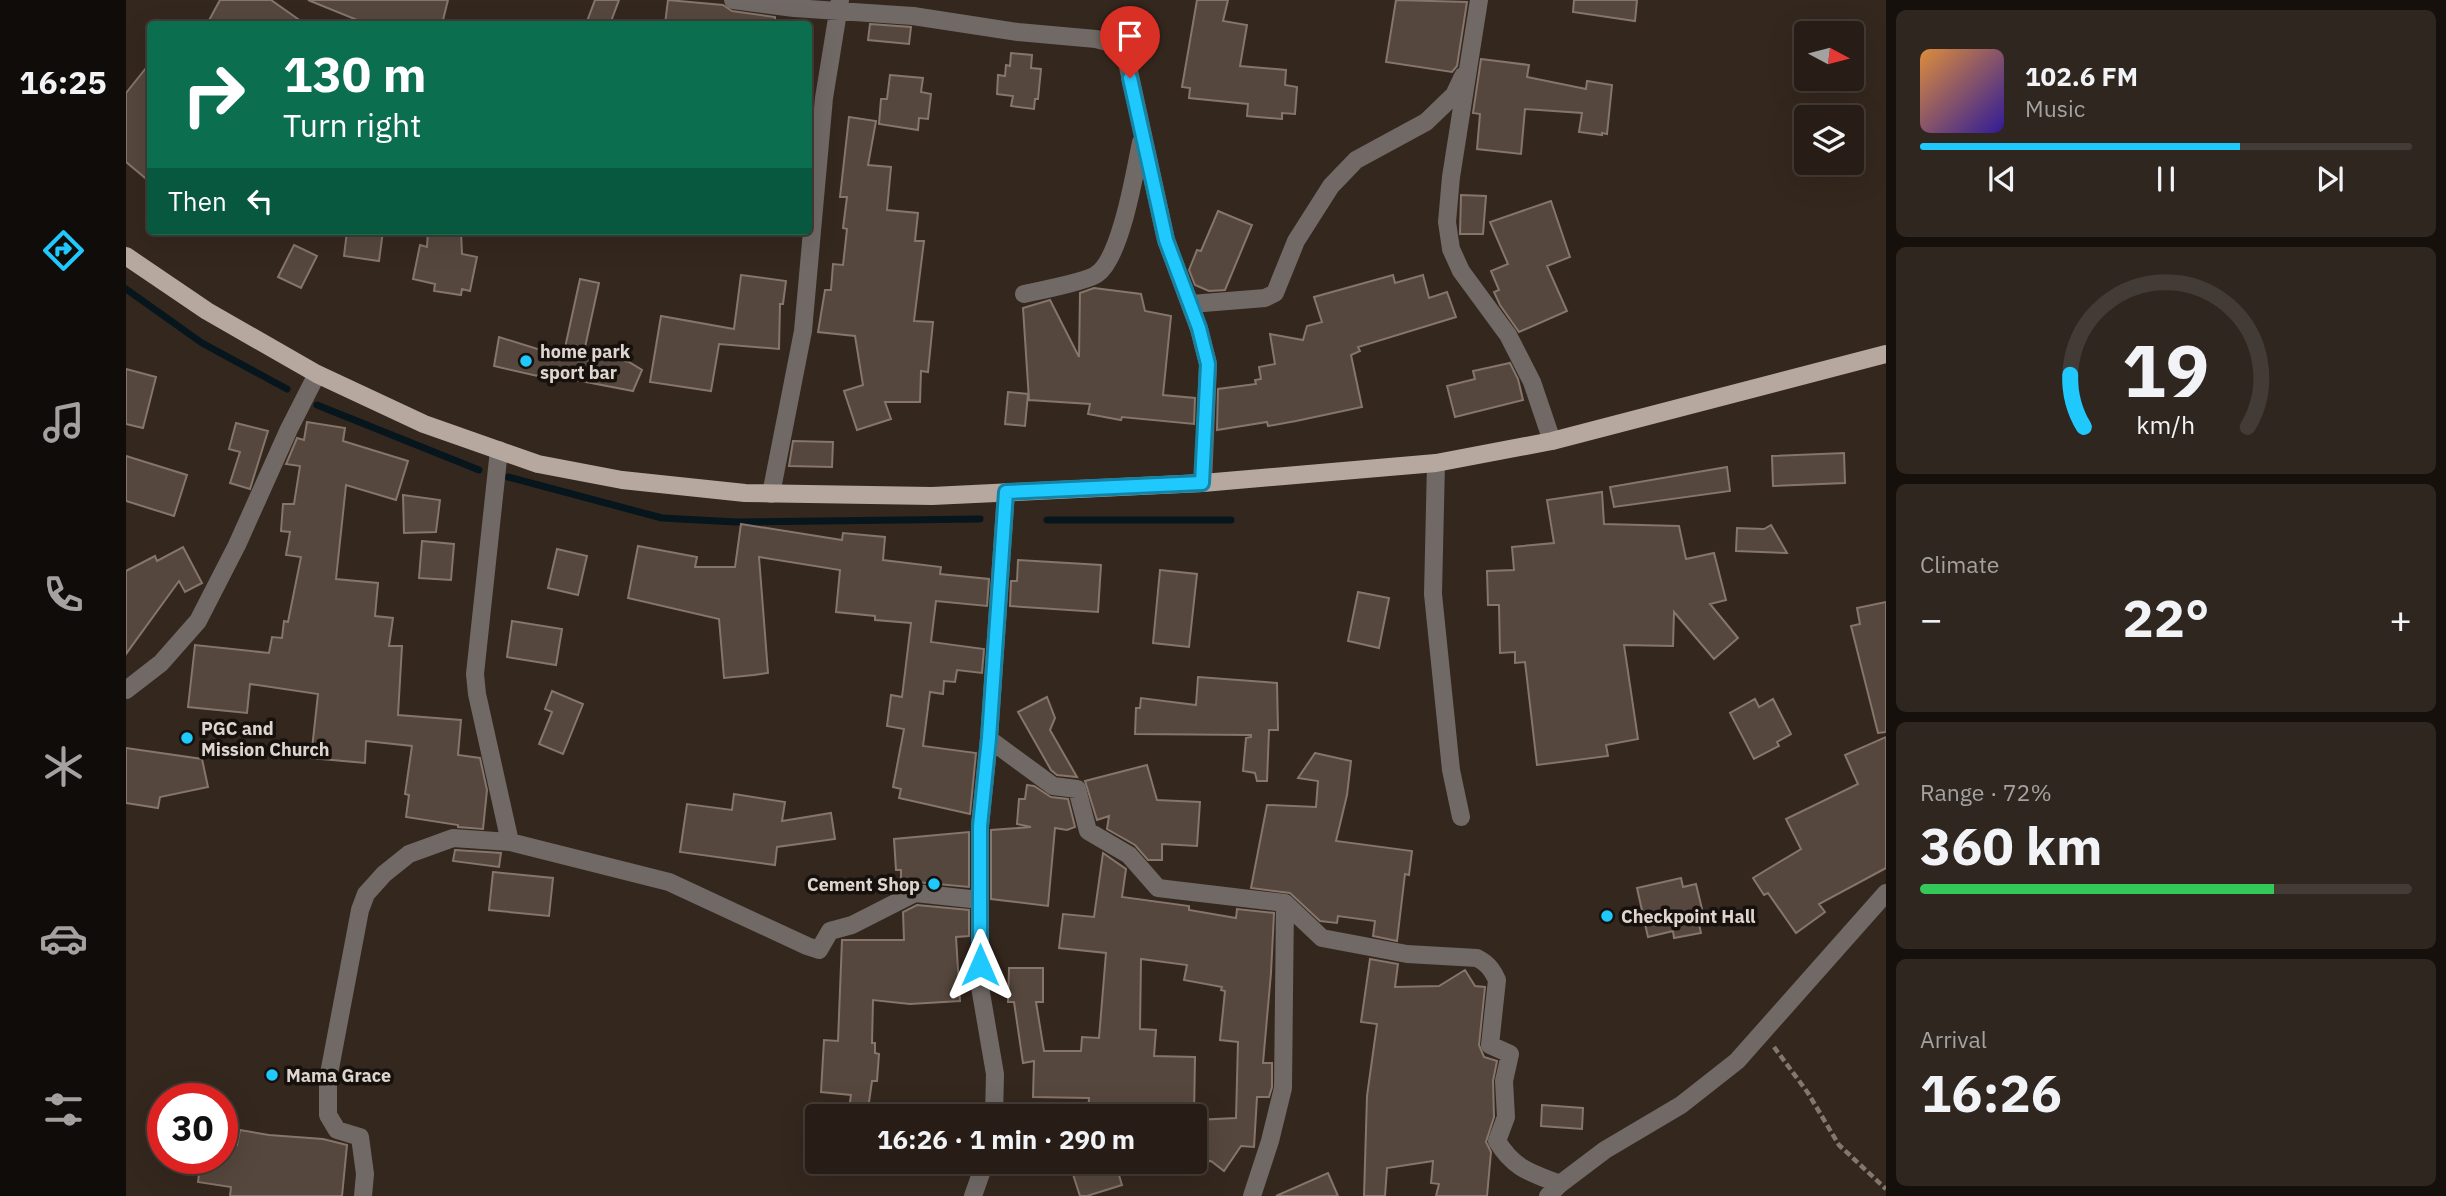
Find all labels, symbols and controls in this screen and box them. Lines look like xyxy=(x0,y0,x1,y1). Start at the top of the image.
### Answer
pin xyxy=(1100,6,1160,78)
icon: arrive xyxy=(1111,17,1149,55)
north arrow xyxy=(1794,21,1864,91)
map controls xyxy=(1794,21,1864,175)
text: 130 m xyxy=(283,42,427,105)
icon: right xyxy=(168,49,259,140)
text: 102.6 FM xyxy=(2025,59,2138,93)
text: 16:25 xyxy=(19,61,107,103)
text: Music xyxy=(2025,93,2085,123)
text: Turn right xyxy=(283,104,421,146)
button: layers xyxy=(1794,105,1864,175)
icon: previous xyxy=(1983,160,2021,198)
icon: pause xyxy=(2147,160,2185,198)
icon: next xyxy=(2311,160,2349,198)
icon: left xyxy=(241,182,279,220)
text: Then xyxy=(168,184,227,218)
icon: directions xyxy=(39,226,88,275)
text: 19 xyxy=(2122,322,2210,417)
place label: home park sport bar xyxy=(540,340,631,384)
marker: home park sport bar xyxy=(518,353,534,369)
icon: music xyxy=(39,398,88,447)
text: km/h xyxy=(2137,408,2195,441)
text: Climate xyxy=(1920,549,1999,579)
icon: phone xyxy=(39,570,88,619)
text: 22° xyxy=(2123,584,2209,651)
text: − xyxy=(1920,594,1943,643)
text: + xyxy=(2389,594,2412,643)
place label: PGC and Mission Church xyxy=(201,717,330,761)
marker: PGC and Mission Church xyxy=(179,730,195,746)
icon: climate xyxy=(39,742,88,791)
text: Range · 72% xyxy=(1920,777,2052,807)
text: 360 km xyxy=(1920,812,2102,879)
place label: Cement Shop xyxy=(807,873,920,896)
marker: Cement Shop xyxy=(926,876,942,892)
place label: Checkpoint Hall xyxy=(1621,905,1756,928)
marker: Checkpoint Hall xyxy=(1599,908,1615,924)
icon: car xyxy=(39,914,88,963)
position arrow xyxy=(943,928,1017,1002)
text: Arrival xyxy=(1920,1024,1987,1054)
text: 16:26 xyxy=(1920,1059,2062,1126)
place label: Mama Grace xyxy=(286,1064,391,1087)
marker: Mama Grace xyxy=(264,1067,280,1083)
speed limit sign: 30 xyxy=(147,1083,238,1174)
icon: filters xyxy=(39,1085,88,1134)
text: 16:26 · 1 min · 290 m xyxy=(877,1122,1135,1156)

